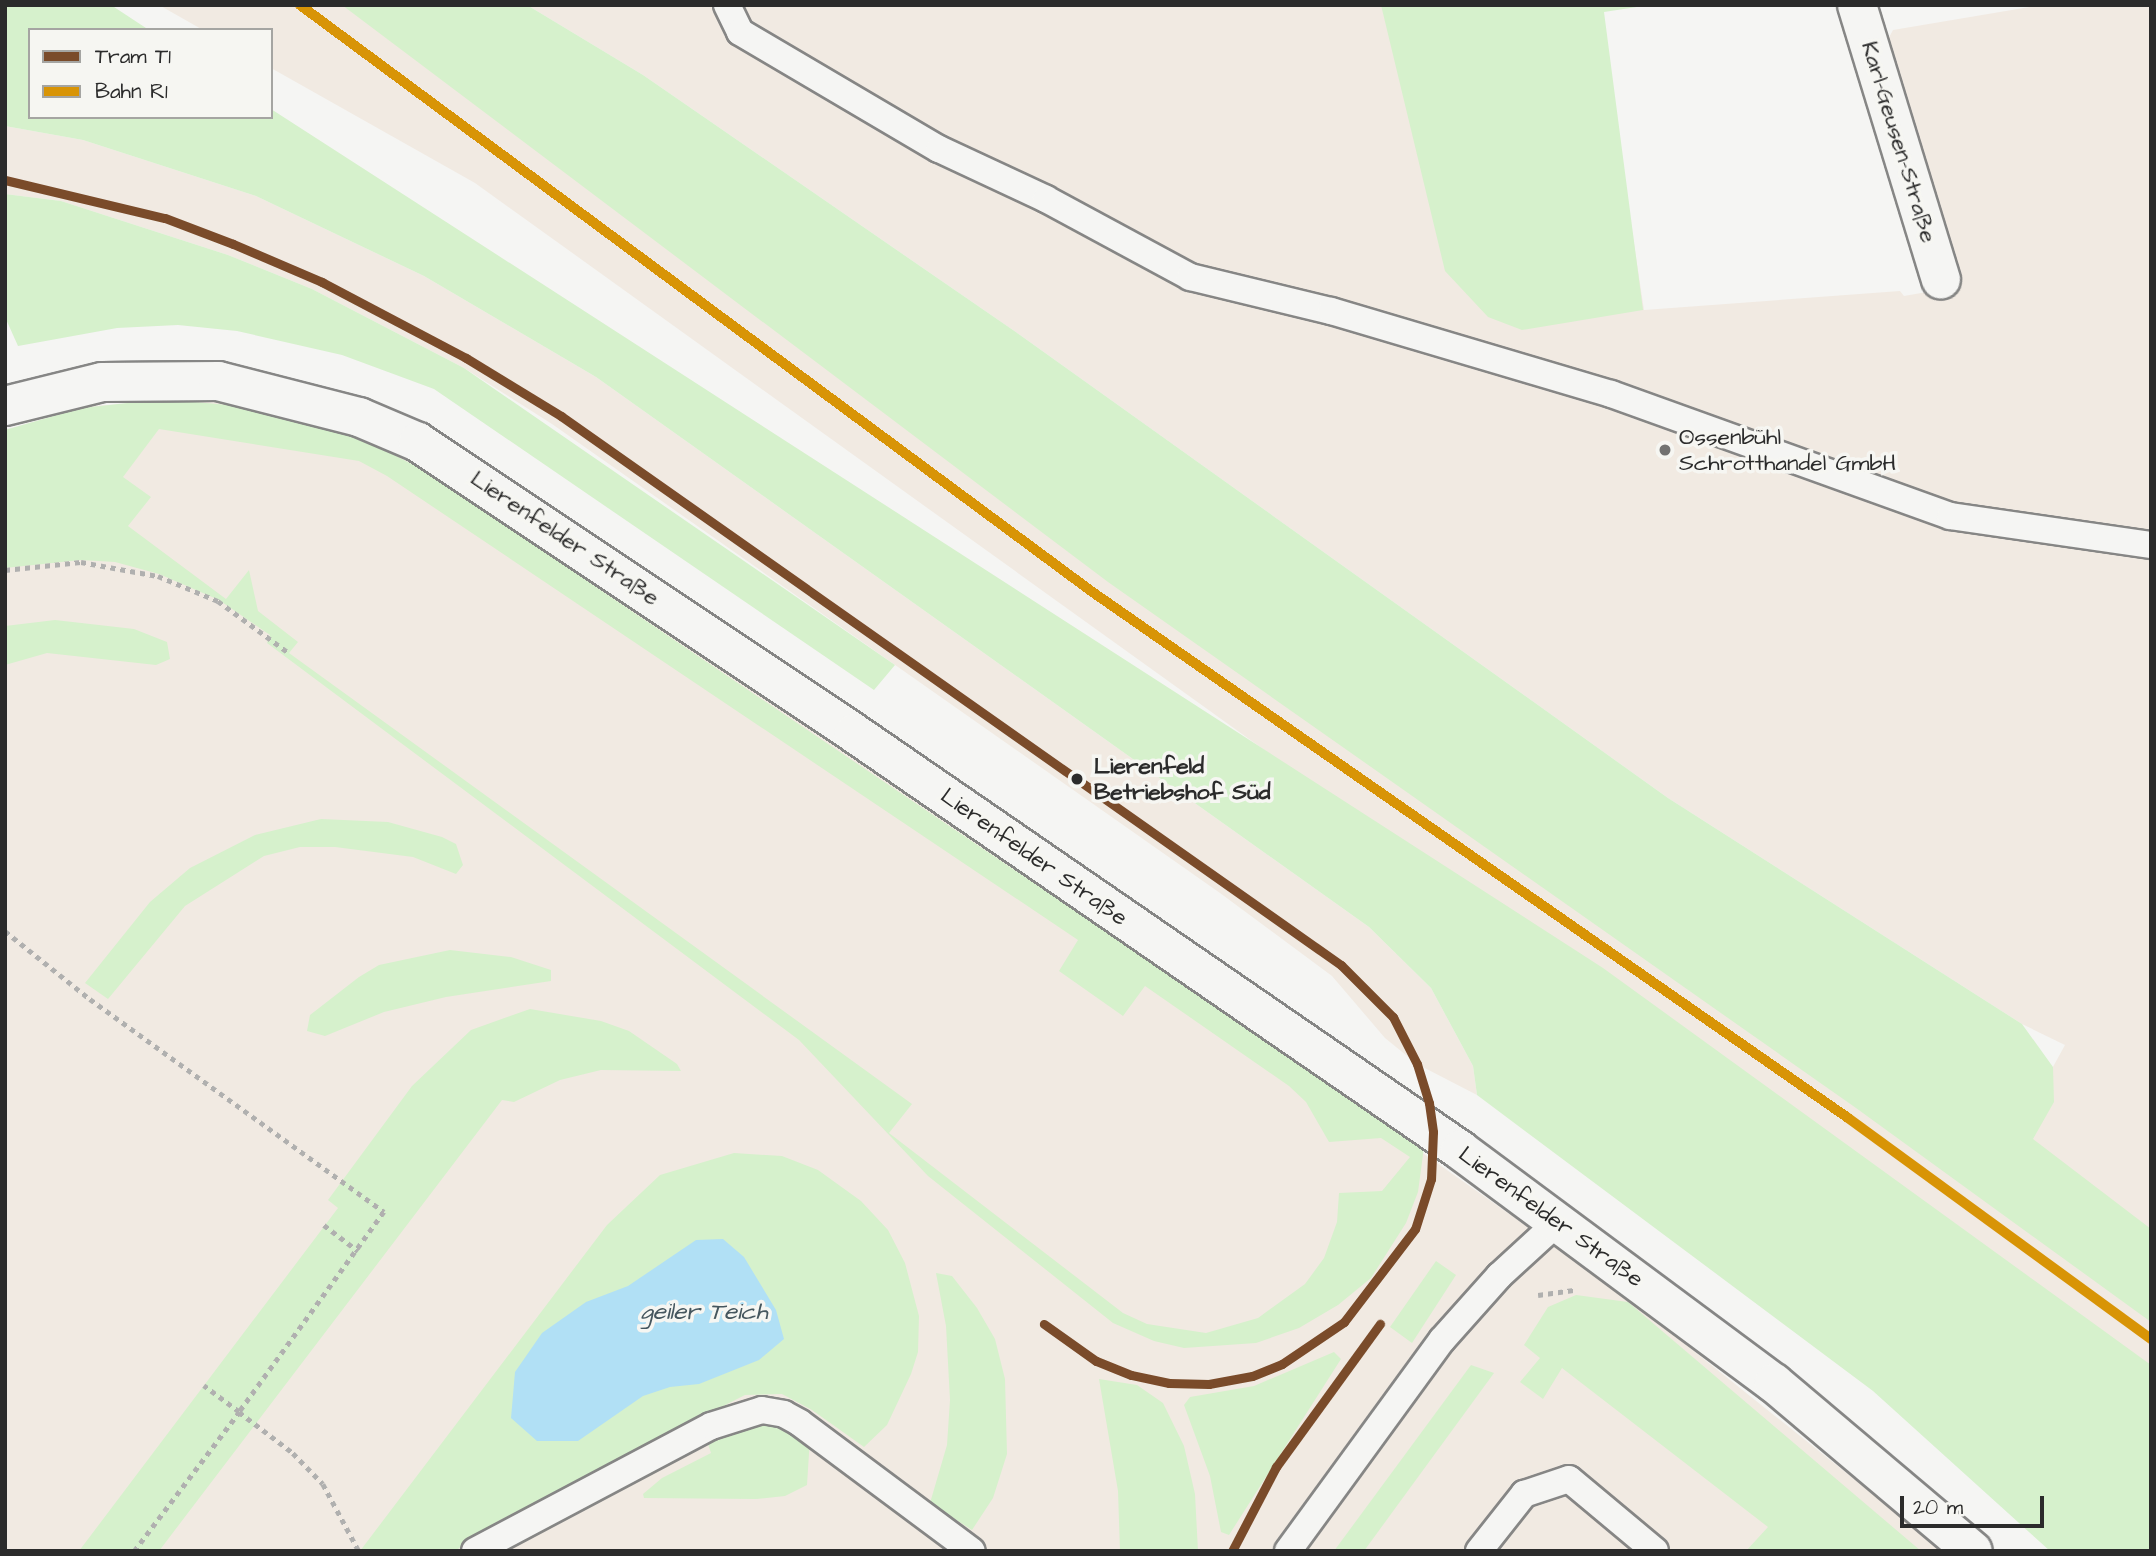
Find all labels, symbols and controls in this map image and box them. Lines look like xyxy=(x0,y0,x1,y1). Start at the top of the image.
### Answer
legend xyxy=(28,28,273,119)
street label: Karl-Geusen-Straße xyxy=(1855,38,1943,246)
text: Tram T1 xyxy=(95,42,171,71)
text: Bahn R1 xyxy=(95,77,168,106)
place label: Ossenbühl Schrotthandel GmbH xyxy=(1679,423,1896,477)
marker: Ossenbühl Schrotthandel GmbH xyxy=(1657,442,1673,458)
street label: Lierenfelder Straße xyxy=(465,465,665,611)
place label: Lierenfeld Betriebshof Süd xyxy=(1094,752,1271,806)
marker: Lierenfeld Betriebshof Süd xyxy=(1066,768,1088,790)
street label: Lierenfelder Straße xyxy=(935,782,1133,932)
street label: Lierenfelder Straße xyxy=(1453,1141,1649,1293)
water label: geiler Teich xyxy=(640,1299,768,1327)
scale bar xyxy=(1904,1482,2048,1526)
text: 20 m xyxy=(1913,1493,1963,1522)

